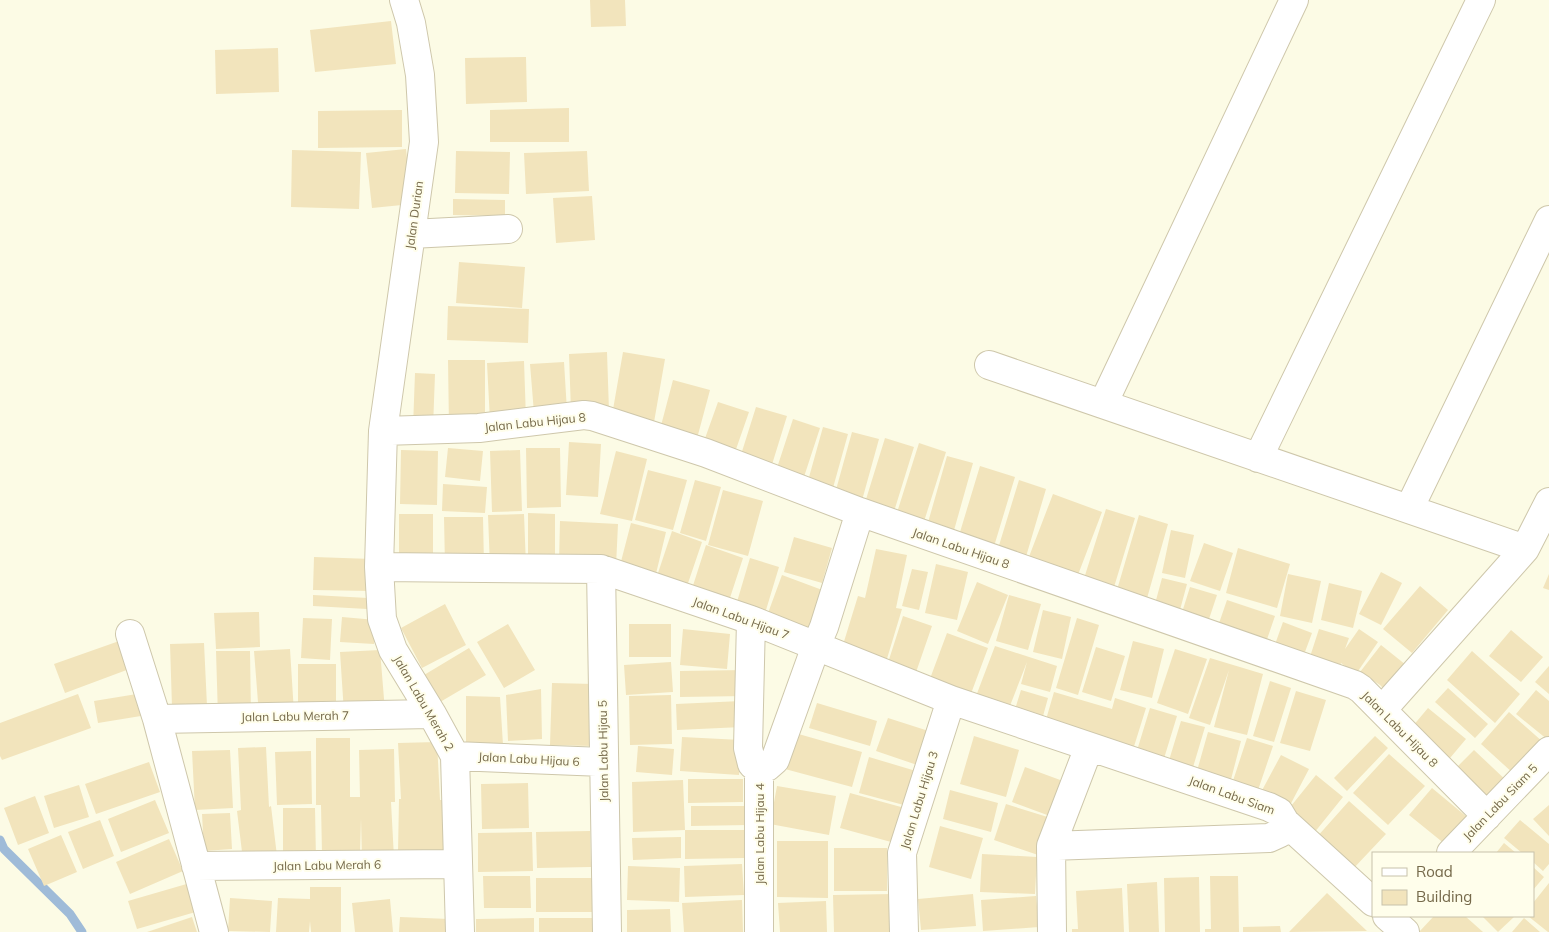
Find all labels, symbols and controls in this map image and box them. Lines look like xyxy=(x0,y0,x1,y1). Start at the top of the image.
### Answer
street label: Jalan Durian xyxy=(402,180,426,250)
street label: Jalan Labu Hijau 8 xyxy=(484,409,586,435)
street label: Jalan Labu Hijau 8 xyxy=(910,524,1012,572)
street label: Jalan Labu Hijau 7 xyxy=(691,594,791,642)
street label: Jalan Labu Merah 2 xyxy=(390,652,458,754)
street label: Jalan Labu Hijau 8 xyxy=(1359,688,1441,770)
street label: Jalan Labu Hijau 5 xyxy=(595,700,611,802)
street label: Jalan Labu Merah 7 xyxy=(241,708,349,724)
street label: Jalan Labu Hijau 6 xyxy=(478,749,580,769)
street label: Jalan Labu Hijau 3 xyxy=(897,749,941,851)
street label: Jalan Labu Siam 5 xyxy=(1460,761,1540,843)
street label: Jalan Labu Siam xyxy=(1187,772,1277,818)
street label: Jalan Labu Hijau 4 xyxy=(752,783,767,885)
legend xyxy=(1372,852,1534,917)
street label: Jalan Labu Merah 6 xyxy=(273,857,381,873)
text: Road xyxy=(1416,862,1453,881)
text: Building xyxy=(1416,887,1472,906)

